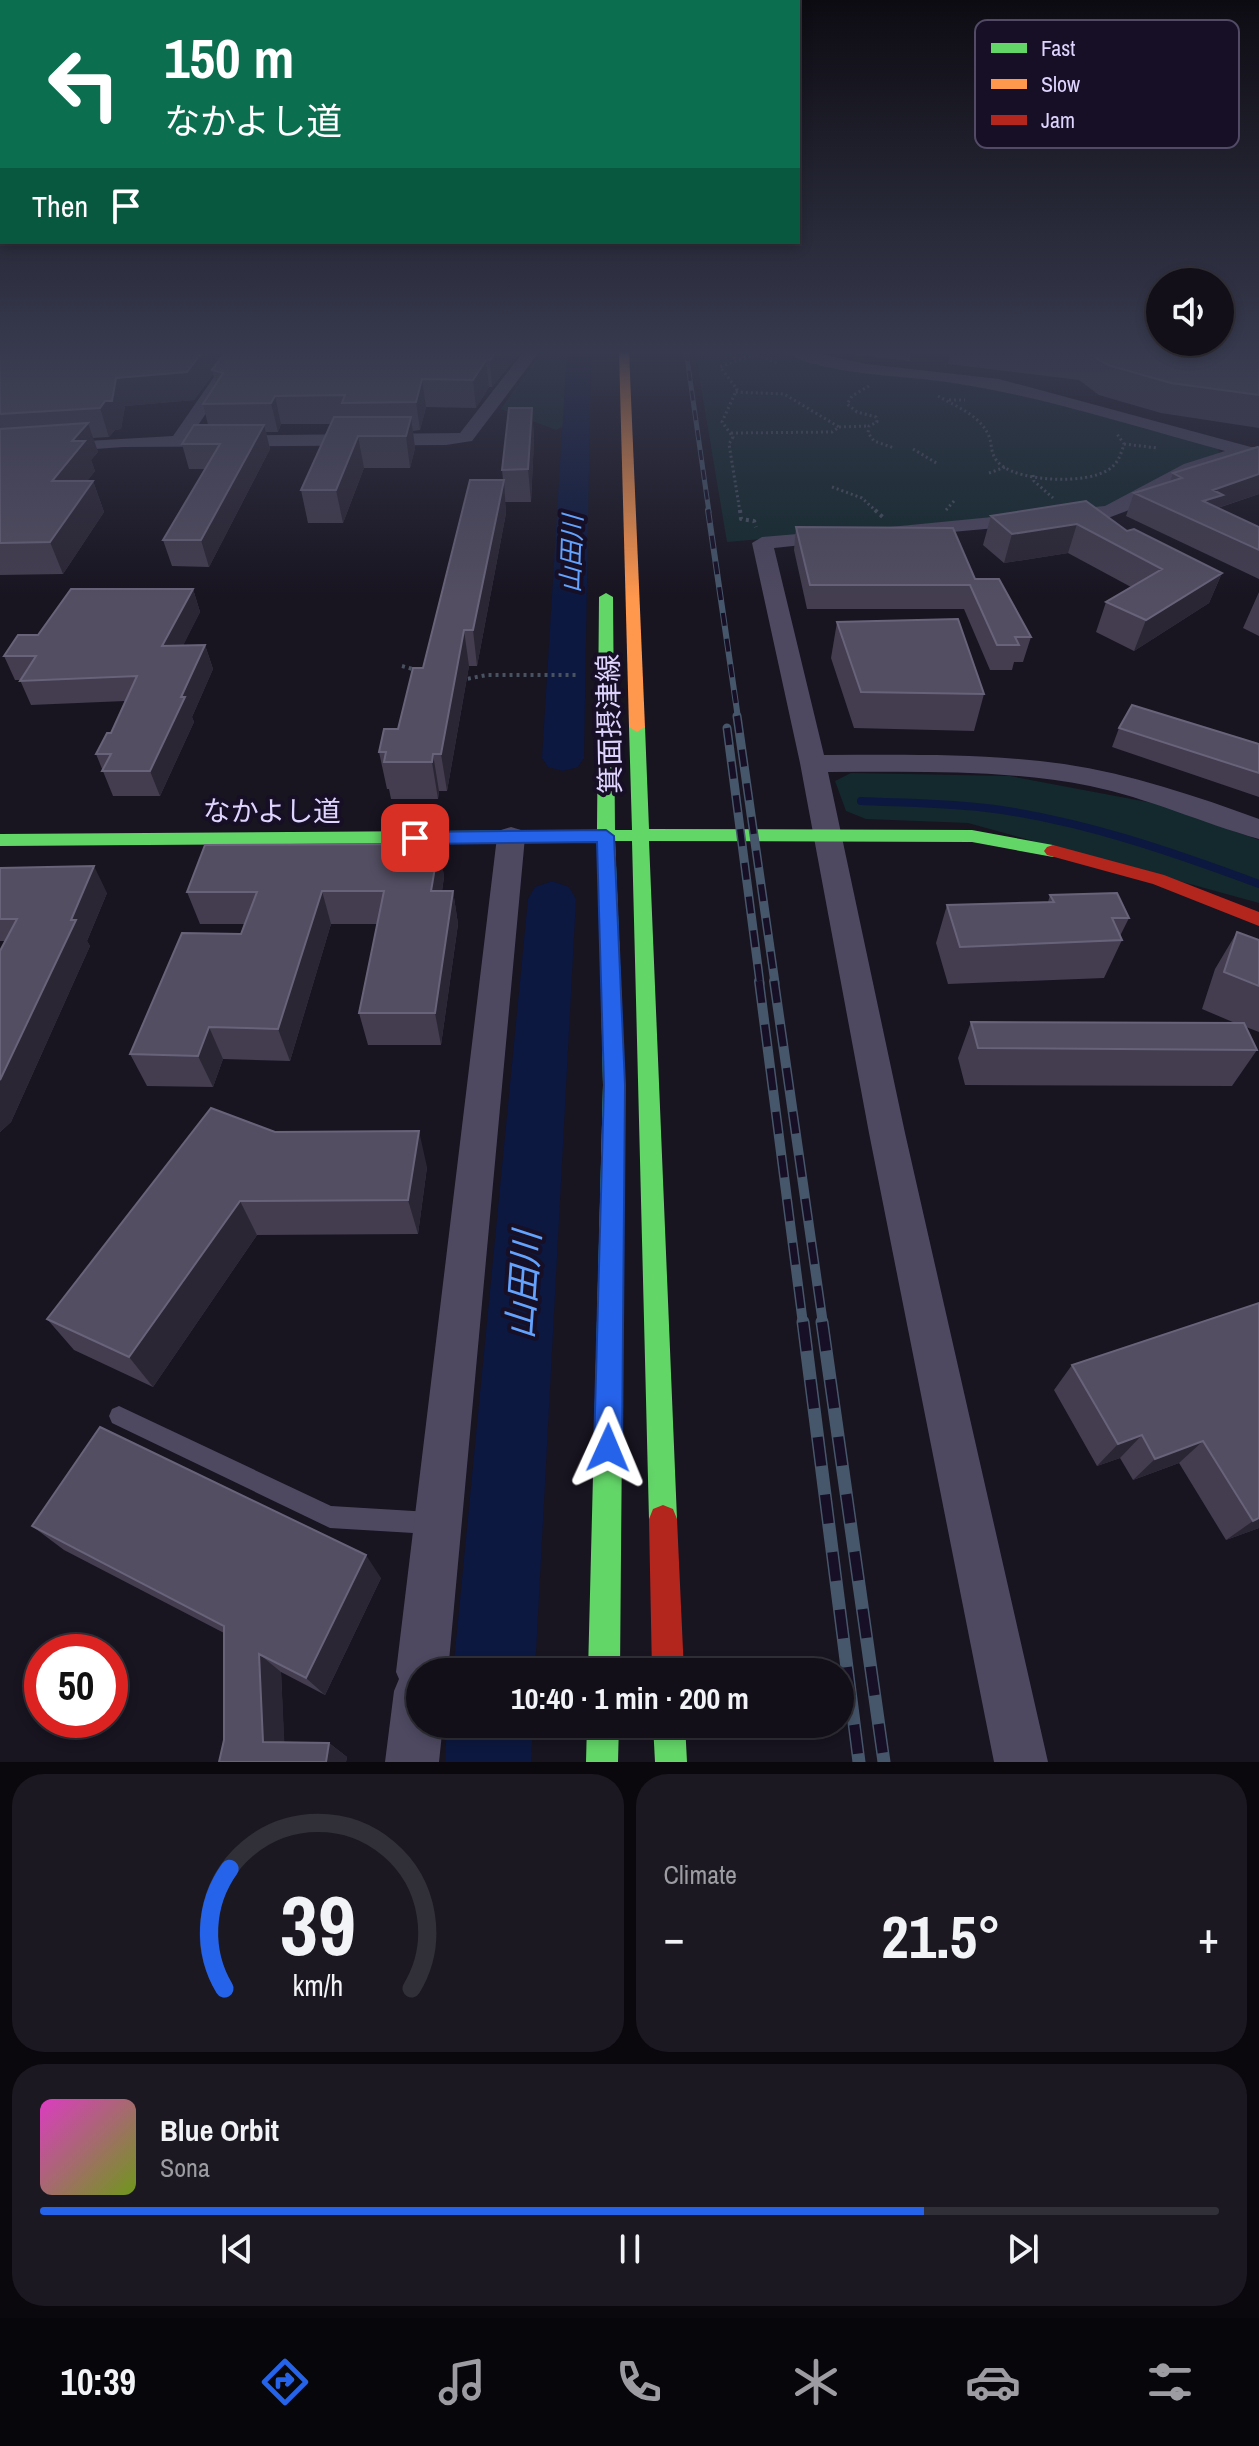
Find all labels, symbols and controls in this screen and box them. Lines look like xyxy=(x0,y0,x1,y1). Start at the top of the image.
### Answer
text: 150 m xyxy=(164,20,294,95)
legend xyxy=(975,20,1239,148)
icon: left xyxy=(32,32,136,136)
text: Fast xyxy=(1041,33,1075,63)
text: Slow xyxy=(1041,69,1080,99)
text: なかよし道 xyxy=(164,97,342,145)
text: Jam xyxy=(1041,105,1075,135)
icon: arrive xyxy=(104,184,148,228)
text: Then xyxy=(32,186,88,226)
map controls xyxy=(1146,268,1234,356)
button: sound xyxy=(1146,268,1234,356)
water label: 山田川 xyxy=(552,511,590,594)
street label: 箕面摂津線 xyxy=(589,654,629,794)
street label: なかよし道 xyxy=(203,792,341,830)
pin xyxy=(381,804,449,872)
icon: arrive xyxy=(393,816,437,860)
water label: 山田川 xyxy=(495,1225,551,1341)
position arrow xyxy=(566,1406,650,1490)
speed limit sign: 50 xyxy=(24,1634,128,1738)
text: 10:40 · 1 min · 200 m xyxy=(511,1678,749,1718)
text: Climate xyxy=(664,1857,737,1892)
text: 39 xyxy=(280,1869,356,1981)
text: 21.5° xyxy=(881,1896,1001,1977)
text: − xyxy=(664,1907,685,1967)
text: + xyxy=(1198,1907,1219,1967)
text: km/h xyxy=(292,1966,343,2005)
text: Blue Orbit xyxy=(160,2110,279,2150)
text: Sona xyxy=(160,2150,210,2185)
icon: previous xyxy=(215,2227,259,2271)
icon: pause xyxy=(608,2227,652,2271)
icon: next xyxy=(1001,2227,1045,2271)
icon: directions xyxy=(257,2354,313,2410)
icon: music xyxy=(434,2354,490,2410)
icon: phone xyxy=(611,2354,667,2410)
icon: climate xyxy=(788,2354,844,2410)
icon: car xyxy=(965,2354,1021,2410)
icon: filters xyxy=(1142,2354,1198,2410)
text: 10:39 xyxy=(61,2358,136,2406)

